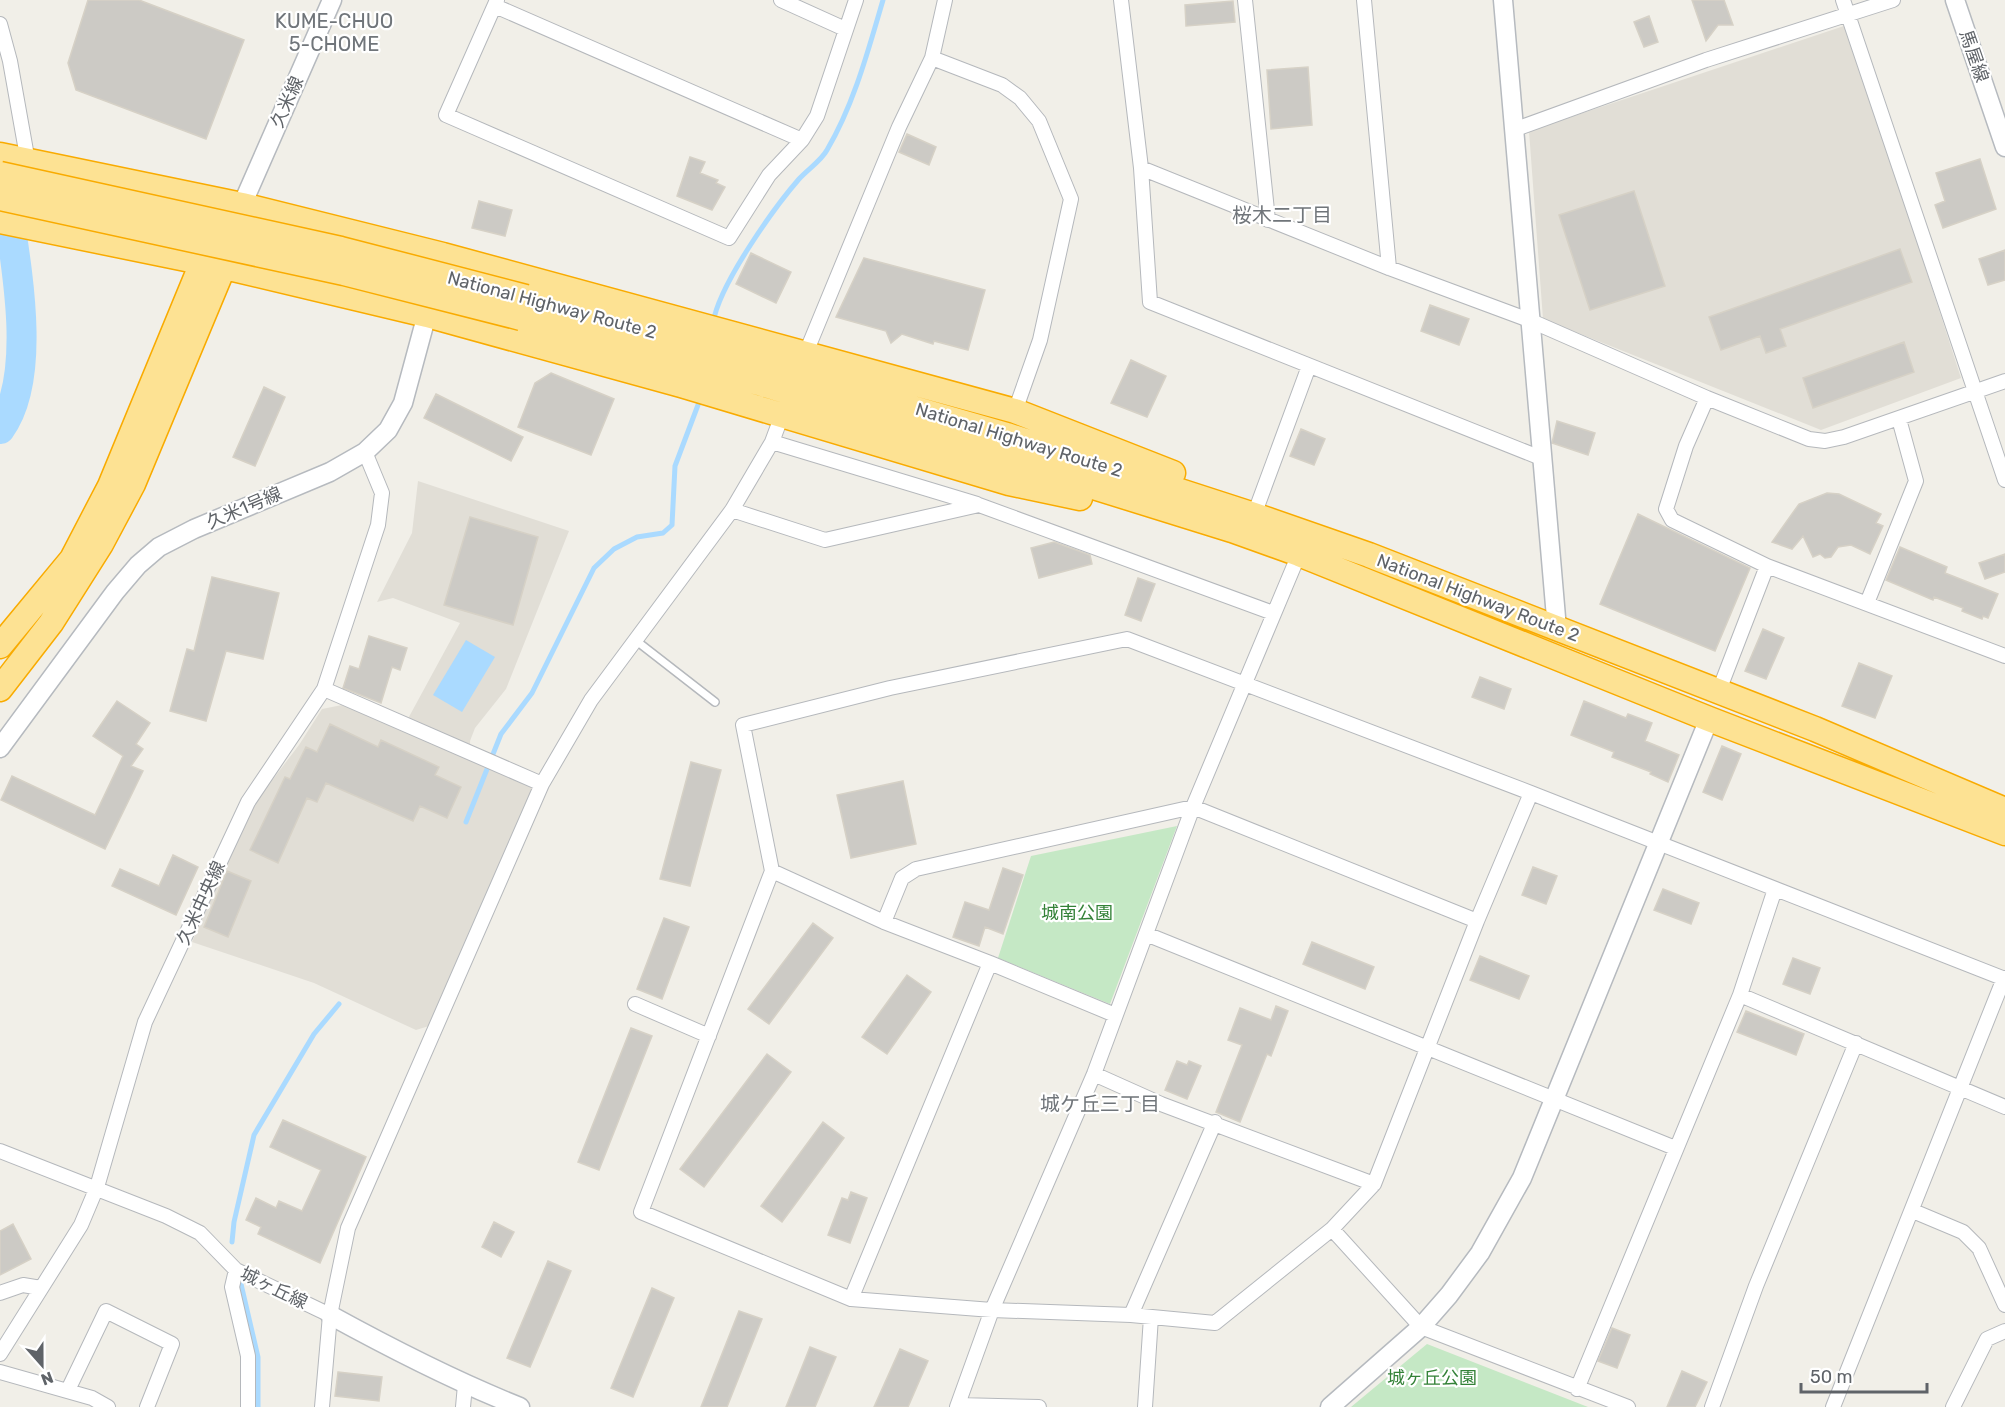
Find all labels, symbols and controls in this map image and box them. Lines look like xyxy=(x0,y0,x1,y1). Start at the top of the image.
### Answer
district label: KUME-CHUO 5-CHOME xyxy=(275,9,393,56)
street label: 馬屋線 xyxy=(1955,27,1993,85)
street label: 久米線 xyxy=(266,73,308,131)
district label: 桜木二丁目 xyxy=(1232,203,1332,227)
street label: National Highway Route 2 xyxy=(445,267,659,343)
street label: National Highway Route 2 xyxy=(913,398,1125,482)
street label: 久米1号線 xyxy=(203,482,285,534)
street label: National Highway Route 2 xyxy=(1374,549,1582,647)
street label: 久米中央線 xyxy=(172,858,230,948)
park label: 城南公園 xyxy=(1041,902,1113,924)
district label: 城ケ丘三丁目 xyxy=(1040,1092,1160,1116)
street label: 城ヶ丘線 xyxy=(237,1262,311,1314)
north arrow xyxy=(12,1335,72,1395)
scale bar xyxy=(1801,1356,1927,1394)
text: 50 m xyxy=(1810,1366,1853,1388)
park label: 城ヶ丘公園 xyxy=(1387,1367,1477,1389)
text: N xyxy=(38,1368,56,1389)

